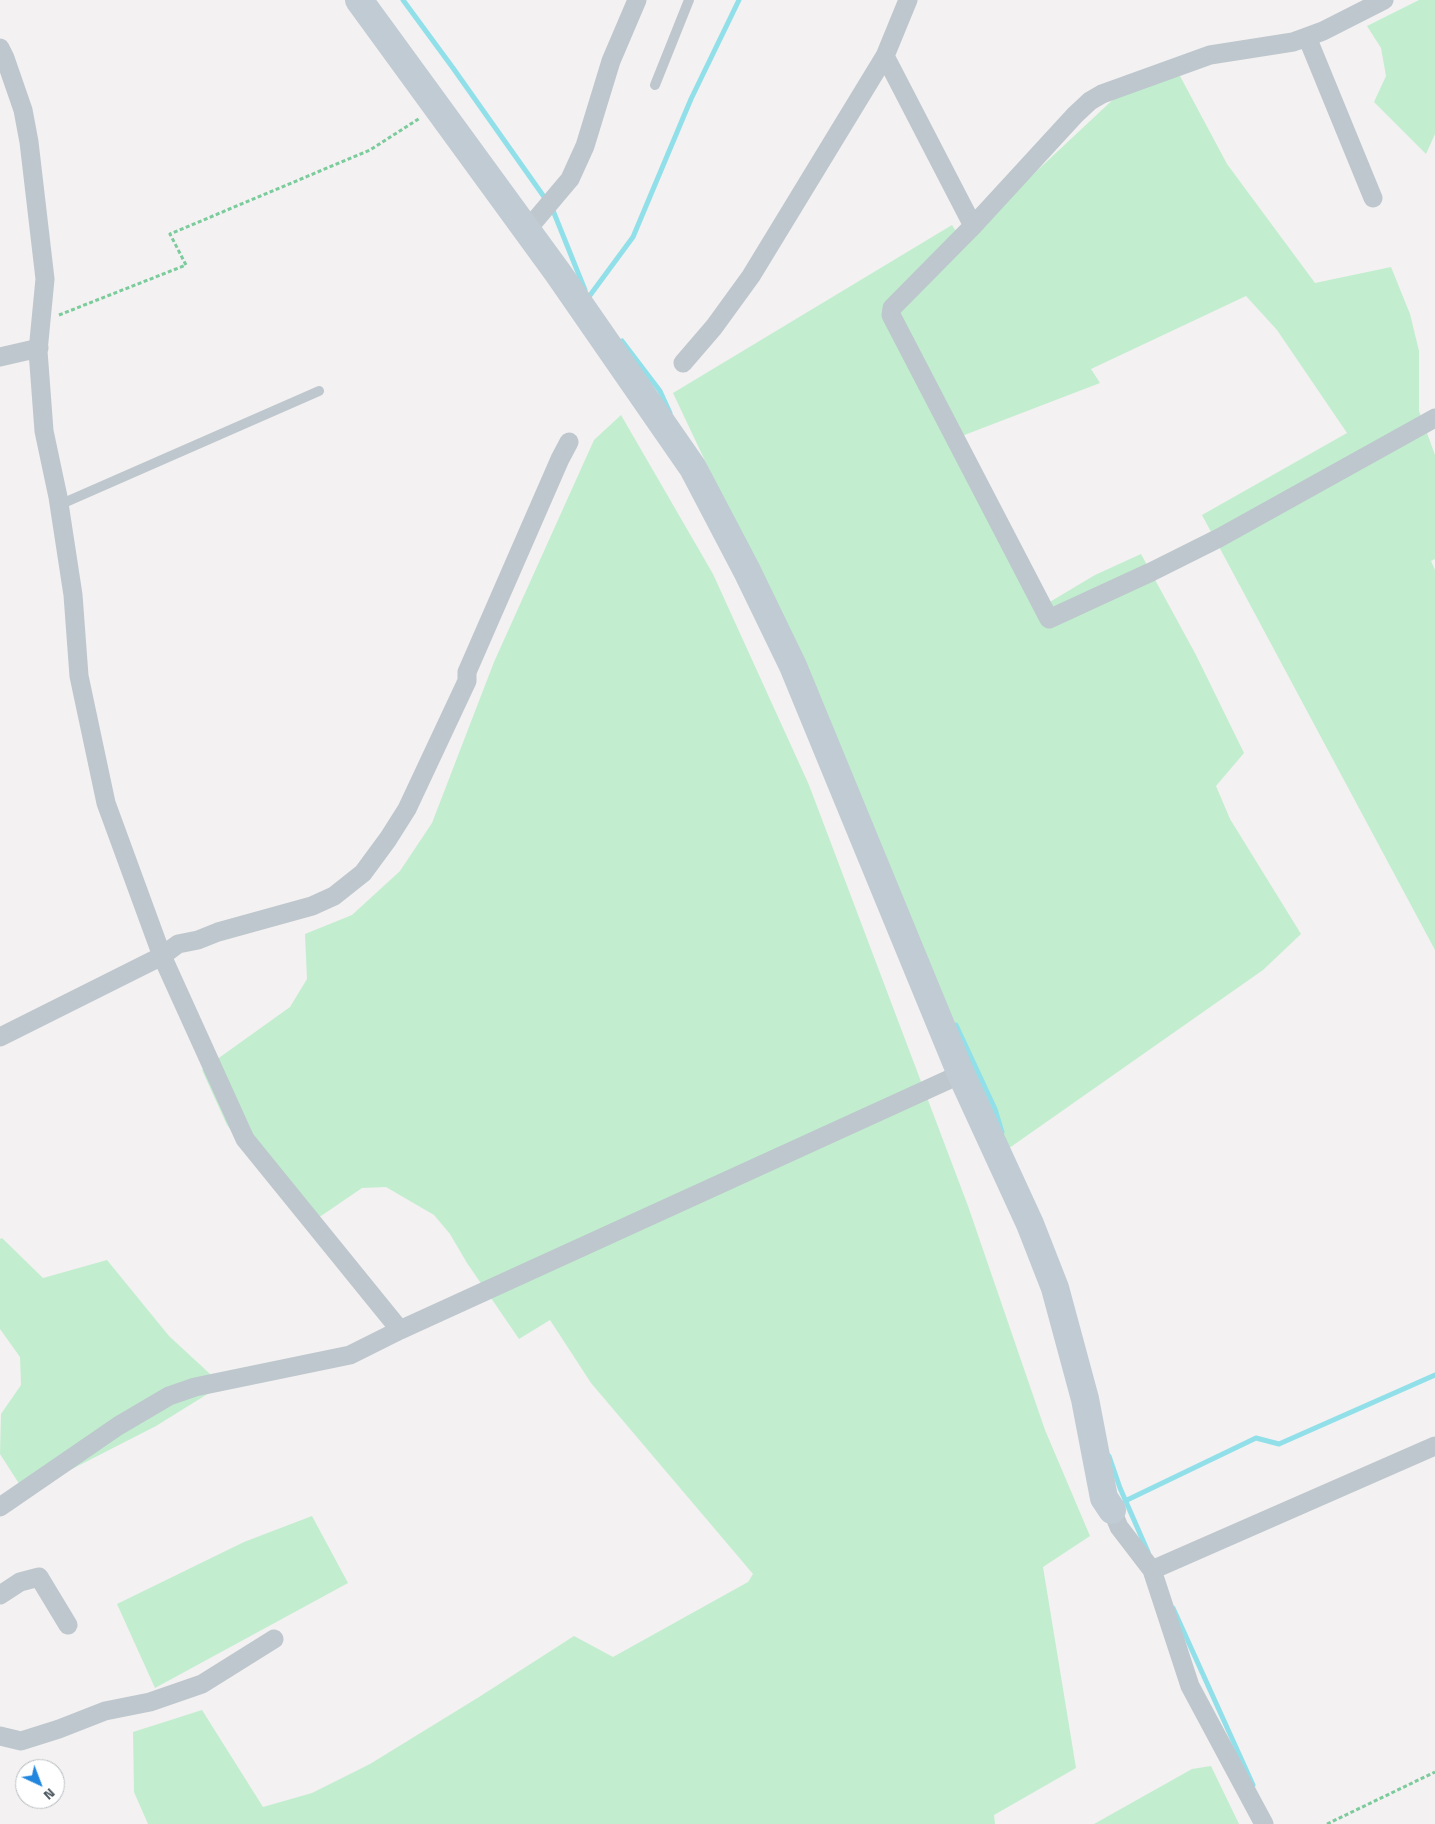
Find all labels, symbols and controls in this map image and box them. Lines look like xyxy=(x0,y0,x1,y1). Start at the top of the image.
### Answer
north arrow xyxy=(15,1759,65,1809)
text: N xyxy=(39,1784,61,1806)

